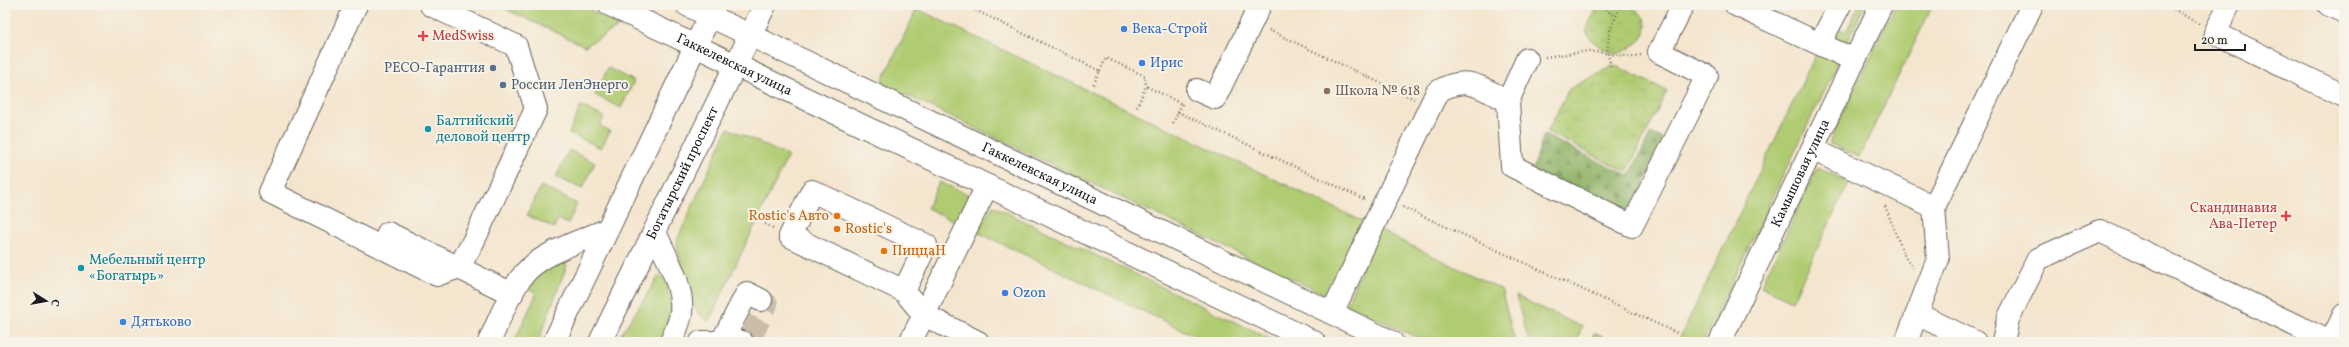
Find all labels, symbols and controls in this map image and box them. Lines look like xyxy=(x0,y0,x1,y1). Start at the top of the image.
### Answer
place label: Века-Строй xyxy=(1132,20,1208,39)
marker: Века-Строй xyxy=(1119,24,1129,34)
scale bar xyxy=(2195,26,2245,52)
place label: MedSwiss xyxy=(432,27,494,46)
street label: Гаккелевская улица xyxy=(673,29,796,100)
marker: MedSwiss xyxy=(417,30,429,42)
text: 20 m xyxy=(2201,33,2228,49)
place label: Ирис xyxy=(1150,54,1183,73)
marker: Ирис xyxy=(1137,58,1147,68)
place label: РЕСО-Гарантия xyxy=(384,59,485,78)
marker: РЕСО-Гарантия xyxy=(488,63,498,73)
place label: России ЛенЭнерго xyxy=(511,76,629,95)
marker: России ЛенЭнерго xyxy=(498,80,508,90)
place label: Школа № 618 xyxy=(1335,82,1420,101)
marker: Школа № 618 xyxy=(1322,86,1332,96)
street label: Богатырский проспект xyxy=(642,103,723,243)
place label: Балтийский деловой центр xyxy=(436,112,530,147)
street label: Камышовая улица xyxy=(1767,116,1835,231)
marker: Балтийский деловой центр xyxy=(423,124,433,134)
street label: Гаккелевская улица xyxy=(979,138,1101,209)
place label: Скандинавия Ава-Петер xyxy=(2190,199,2277,234)
place label: Rostic's Авто xyxy=(748,207,829,226)
marker: Скандинавия Ава-Петер xyxy=(2280,210,2292,222)
marker: Rostic's Авто xyxy=(832,211,842,221)
place label: Rostic's xyxy=(845,220,892,239)
marker: Rostic's xyxy=(832,224,842,234)
place label: ПиццаН xyxy=(892,242,946,261)
marker: ПиццаН xyxy=(879,246,889,256)
place label: Мебельный центр «Богатырь» xyxy=(89,251,205,286)
marker: Мебельный центр «Богатырь» xyxy=(76,263,86,273)
north arrow xyxy=(26,281,66,321)
place label: Ozon xyxy=(1013,284,1046,303)
marker: Ozon xyxy=(1000,288,1010,298)
text: С xyxy=(46,298,62,308)
place label: Дятьково xyxy=(131,313,191,332)
marker: Дятьково xyxy=(118,317,128,327)

